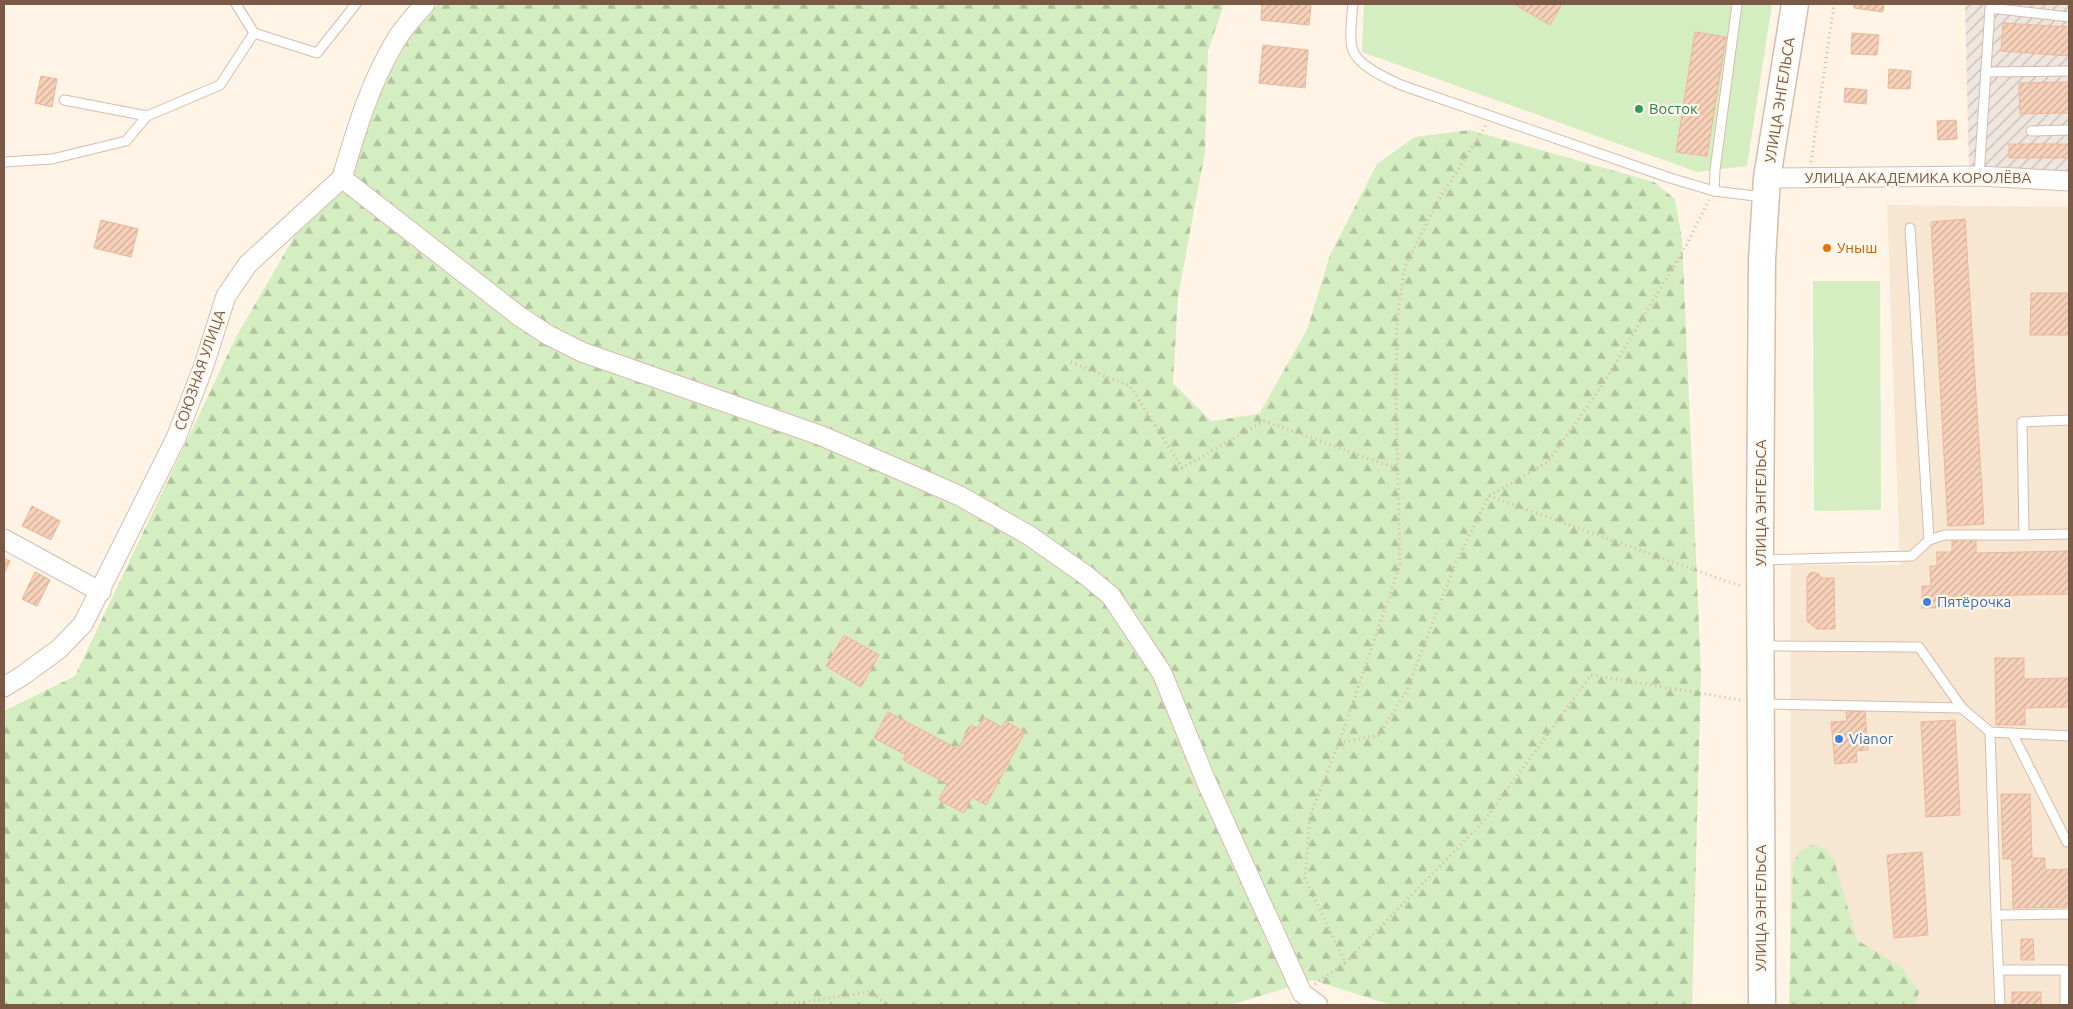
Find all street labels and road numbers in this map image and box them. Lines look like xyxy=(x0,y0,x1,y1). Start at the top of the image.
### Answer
street label: УЛИЦА ЭНГЕЛЬСА xyxy=(1761,36,1798,164)
street label: УЛИЦА АКАДЕМИКА КОРОЛЁВА xyxy=(1805,169,2032,186)
street label: СОЮЗНАЯ УЛИЦА xyxy=(171,307,228,433)
street label: УЛИЦА ЭНГЕЛЬСА xyxy=(1752,439,1769,567)
street label: УЛИЦА ЭНГЕЛЬСА xyxy=(1752,844,1769,972)

